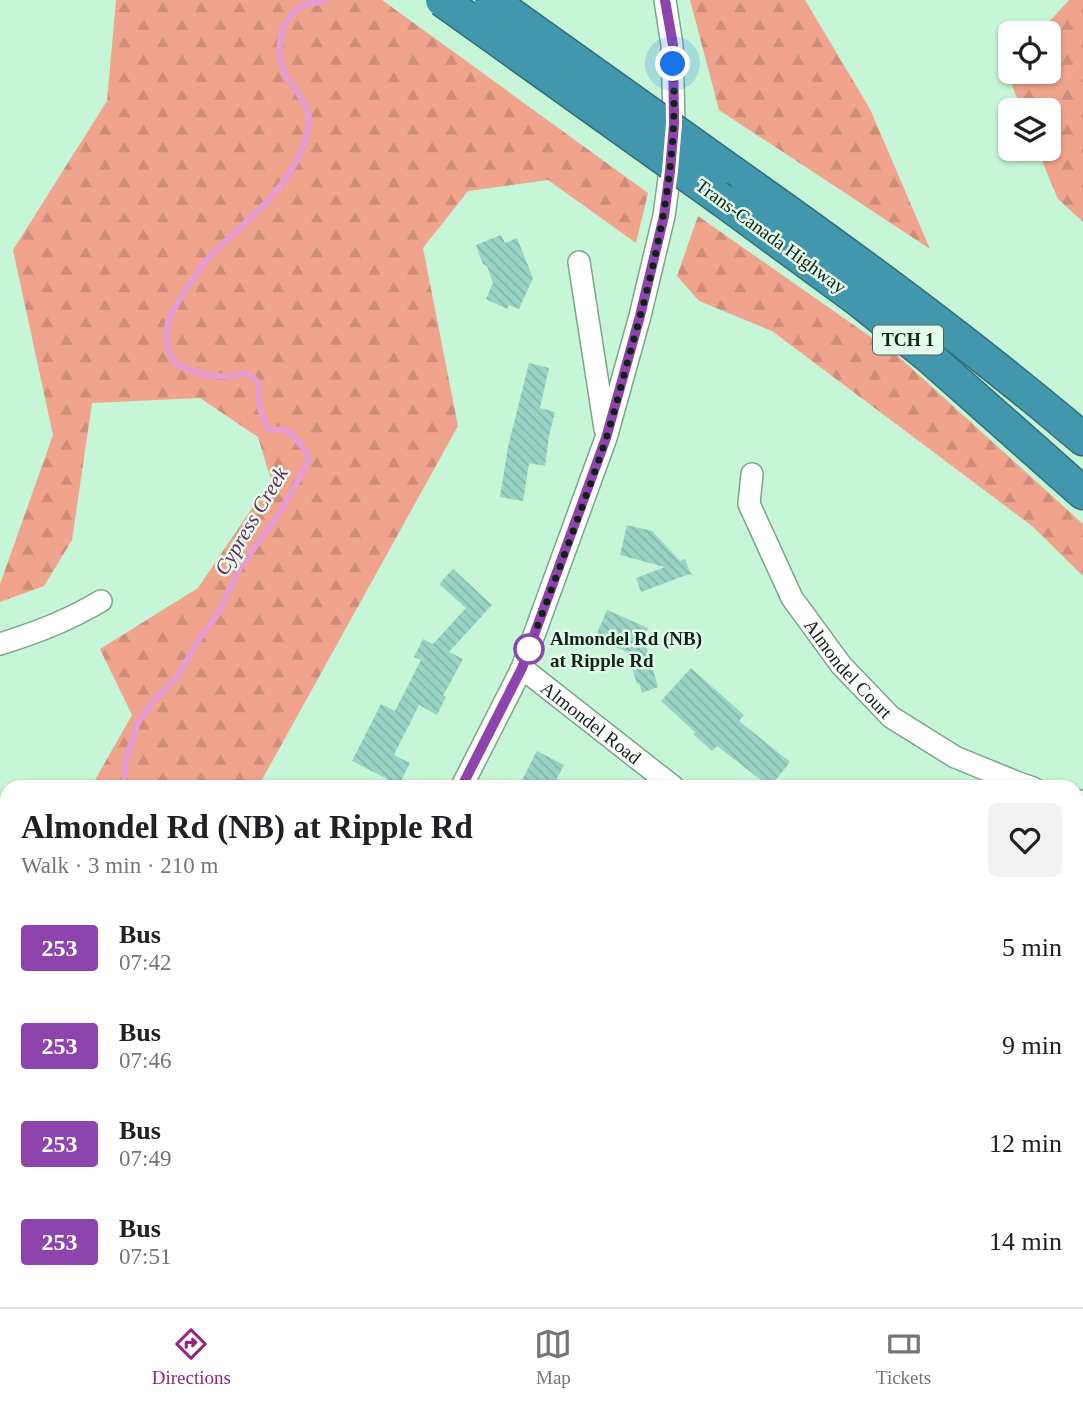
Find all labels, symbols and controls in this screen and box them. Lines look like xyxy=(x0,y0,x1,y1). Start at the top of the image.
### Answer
map controls xyxy=(998,21,1061,161)
button: locate xyxy=(998,21,1061,84)
your location xyxy=(655,46,690,81)
button: layers xyxy=(998,98,1061,161)
street label: Trans-Canada Highway xyxy=(692,175,851,298)
road number: TCH 1 xyxy=(873,326,943,354)
water label: Cypress Creek xyxy=(209,462,293,579)
street label: Almondel Court xyxy=(800,615,897,723)
place label: Almondel Rd (NB) at Ripple Rd xyxy=(550,628,702,671)
marker: Almondel Rd (NB) at Ripple Rd xyxy=(514,634,544,664)
street label: Almondel Road xyxy=(537,677,646,768)
button: heart xyxy=(988,803,1062,877)
text: Almondel Rd (NB) at Ripple Rd xyxy=(21,809,473,845)
text: Walk · 3 min · 210 m xyxy=(21,853,218,878)
text: Bus xyxy=(119,920,161,949)
text: 5 min xyxy=(1002,933,1062,962)
text: 253 xyxy=(42,935,78,961)
text: 07:42 xyxy=(119,950,171,975)
text: Bus xyxy=(119,1018,161,1047)
text: 9 min xyxy=(1002,1031,1062,1060)
text: 253 xyxy=(42,1033,78,1059)
text: 07:46 xyxy=(119,1048,171,1073)
text: Bus xyxy=(119,1116,161,1145)
text: 12 min xyxy=(989,1129,1062,1158)
text: 253 xyxy=(42,1131,78,1157)
text: 07:49 xyxy=(119,1146,171,1171)
text: Bus xyxy=(119,1214,161,1243)
text: 14 min xyxy=(989,1227,1062,1256)
text: 253 xyxy=(42,1229,78,1255)
text: 07:51 xyxy=(119,1244,171,1269)
tab: Directions xyxy=(152,1325,231,1389)
tab: Map xyxy=(534,1325,572,1389)
tab: Tickets xyxy=(876,1325,931,1389)

